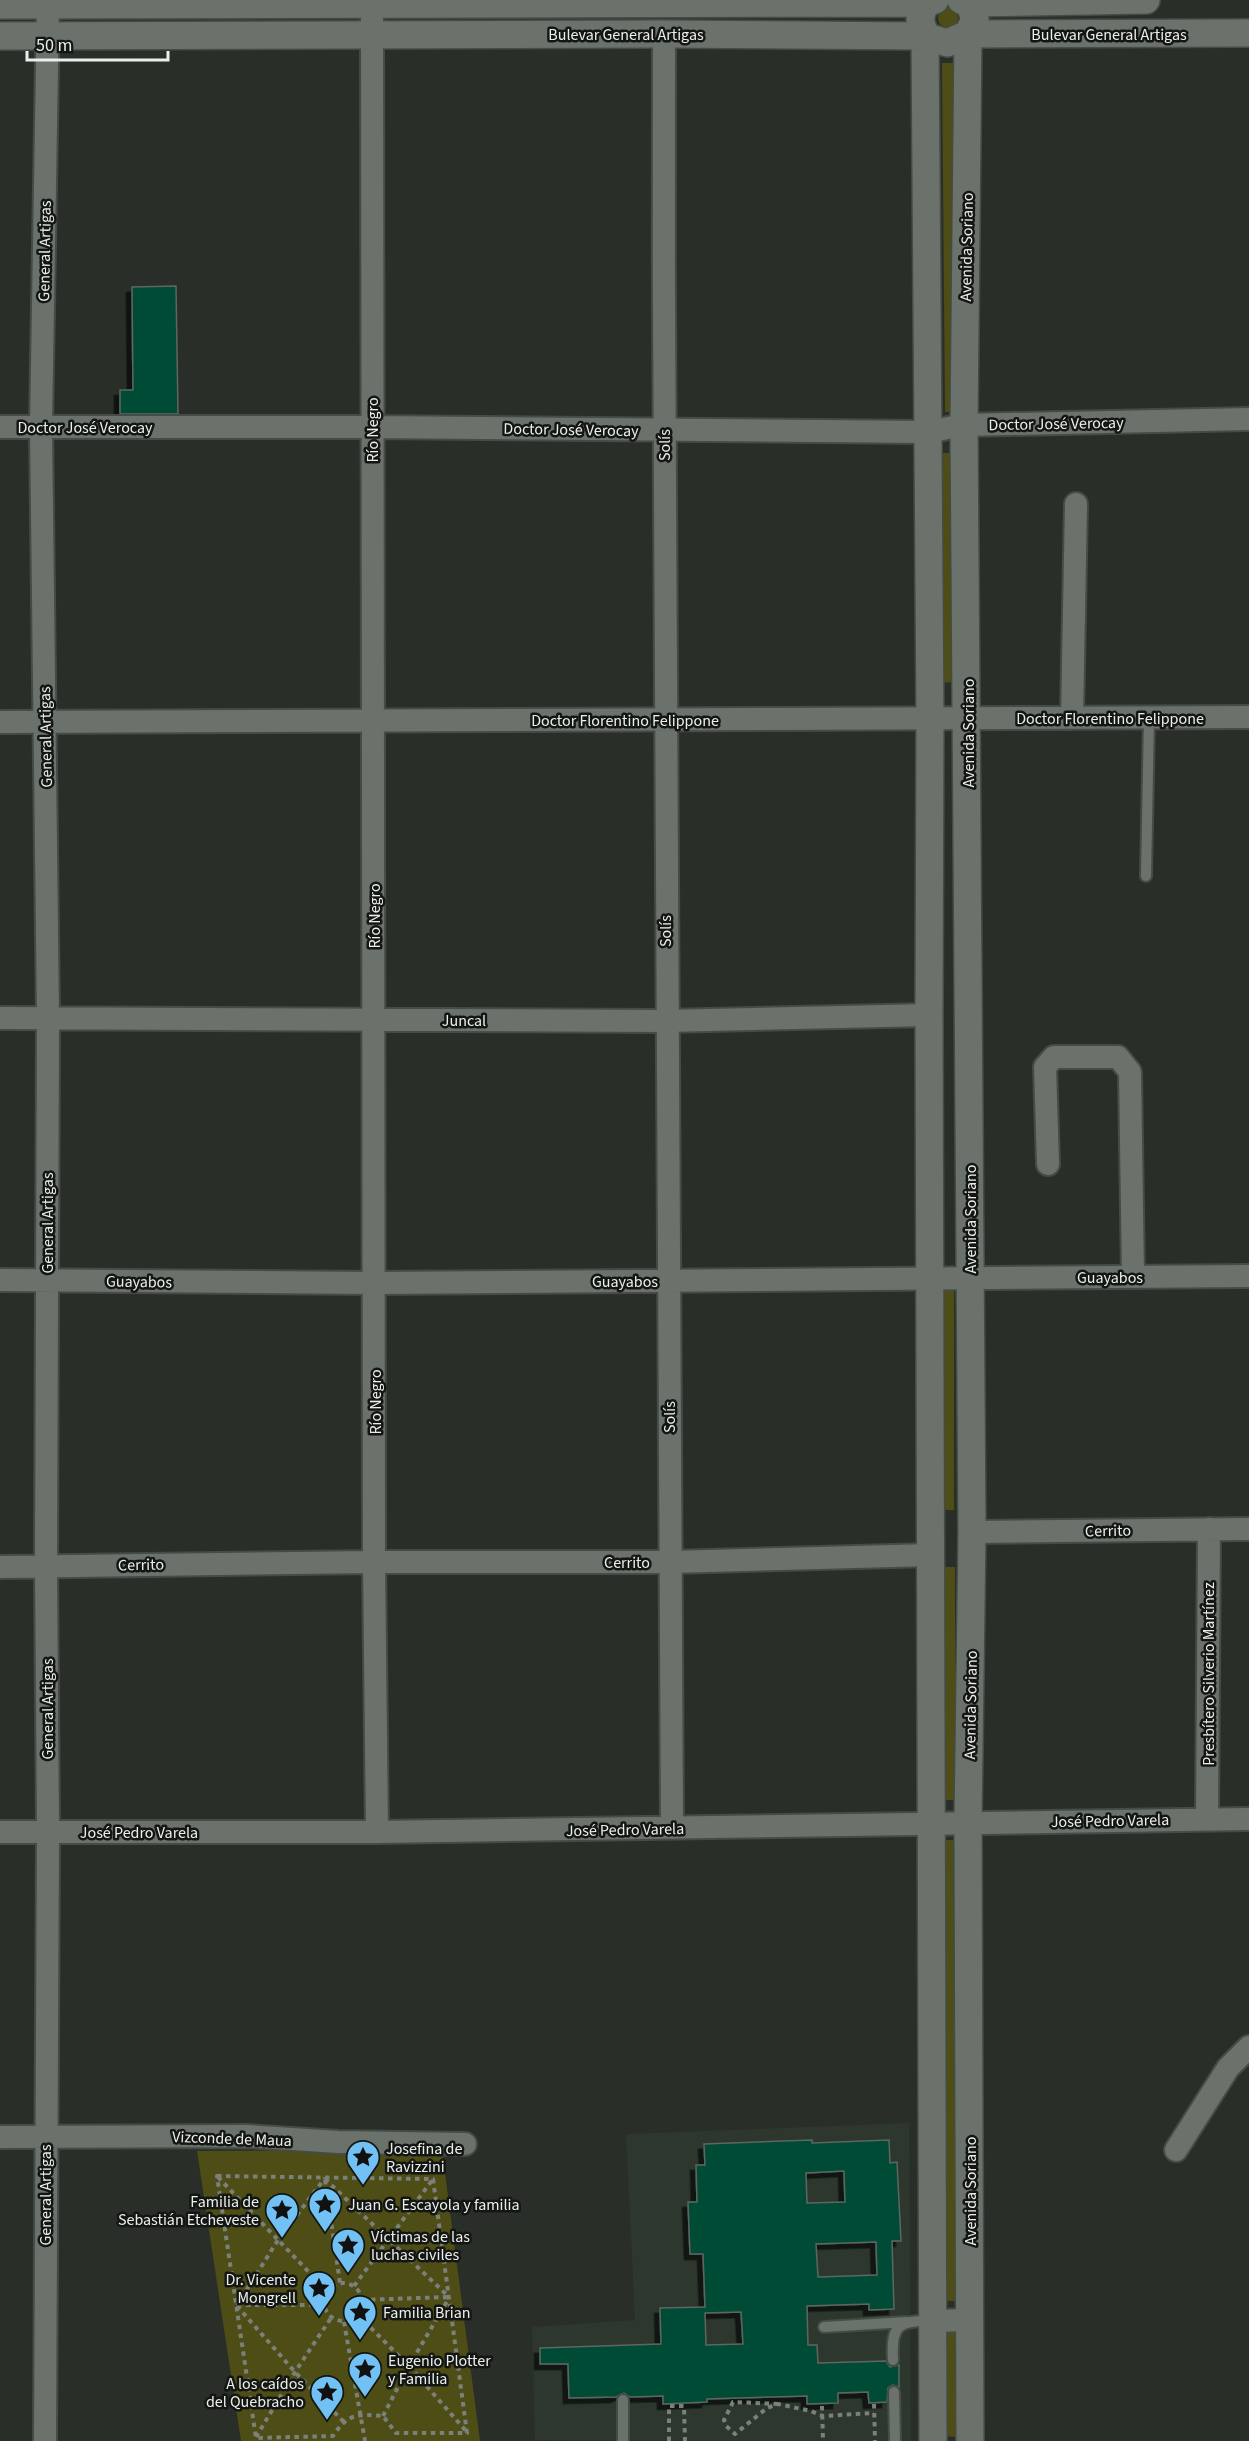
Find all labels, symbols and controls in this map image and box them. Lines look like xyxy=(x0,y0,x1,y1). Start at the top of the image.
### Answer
scale bar xyxy=(27,24,168,62)
street label: Bulevar General Artigas xyxy=(548,24,704,46)
street label: Bulevar General Artigas xyxy=(1031,24,1187,46)
text: 50 m xyxy=(36,33,72,58)
street label: Avenida Soriano xyxy=(955,192,979,302)
street label: General Artigas xyxy=(33,200,57,302)
street label: Río Negro xyxy=(362,397,384,463)
street label: Doctor José Verocay xyxy=(988,412,1124,436)
street label: Doctor José Verocay xyxy=(17,417,153,439)
street label: Doctor José Verocay xyxy=(503,418,639,442)
street label: Solís xyxy=(654,429,676,461)
street label: Avenida Soriano xyxy=(958,679,980,787)
street label: General Artigas xyxy=(34,686,58,788)
street label: Doctor Florentino Felippone xyxy=(1016,708,1204,730)
street label: Doctor Florentino Felippone xyxy=(531,710,719,732)
street label: Río Negro xyxy=(364,883,386,949)
street label: Solís xyxy=(655,915,677,947)
street label: Juncal xyxy=(442,1010,486,1032)
street label: Avenida Soriano xyxy=(960,1165,982,1273)
street label: General Artigas xyxy=(37,1172,59,1274)
street label: Guayabos xyxy=(1077,1267,1143,1289)
street label: Guayabos xyxy=(106,1270,172,1294)
street label: Guayabos xyxy=(592,1271,658,1293)
street label: Río Negro xyxy=(365,1369,387,1435)
street label: Solís xyxy=(659,1401,681,1433)
street label: Cerrito xyxy=(1085,1520,1131,1542)
street label: Cerrito xyxy=(604,1552,650,1574)
street label: Cerrito xyxy=(118,1554,164,1576)
street label: Presbítero Silverio Martínez xyxy=(1198,1582,1220,1766)
street label: Avenida Soriano xyxy=(959,1650,983,1760)
street label: General Artigas xyxy=(37,1658,59,1760)
street label: José Pedro Varela xyxy=(1051,1809,1169,1833)
street label: José Pedro Varela xyxy=(566,1818,684,1842)
street label: José Pedro Varela xyxy=(80,1822,198,1844)
street label: Vizconde de Maua xyxy=(172,2126,292,2152)
street label: Avenida Soriano xyxy=(960,2137,982,2245)
place label: Josefina de Ravizzini xyxy=(386,2138,462,2178)
place icon: Josefina de Ravizzini xyxy=(345,2139,381,2186)
street label: General Artigas xyxy=(35,2144,57,2246)
place icon: Juan G. Escayola y familia xyxy=(307,2186,343,2233)
place label: Familia de Sebastián Etcheveste xyxy=(118,2191,259,2231)
place icon: Familia de Sebastián Etcheveste xyxy=(264,2192,300,2239)
place label: Juan G. Escayola y familia xyxy=(348,2194,520,2216)
place label: Víctimas de las luchas civiles xyxy=(371,2226,470,2266)
place icon: Víctimas de las luchas civiles xyxy=(330,2227,366,2274)
place label: Dr. Vicente Mongrell xyxy=(225,2269,296,2309)
place icon: Dr. Vicente Mongrell xyxy=(301,2270,337,2317)
place icon: Familia Brian xyxy=(342,2294,378,2341)
place label: Familia Brian xyxy=(383,2302,471,2324)
place label: Eugenio Plotter y Familia xyxy=(388,2350,491,2390)
place icon: Eugenio Plotter y Familia xyxy=(347,2351,383,2398)
place label: A los caídos del Quebracho xyxy=(206,2373,304,2413)
place icon: A los caídos del Quebracho xyxy=(309,2374,345,2421)

